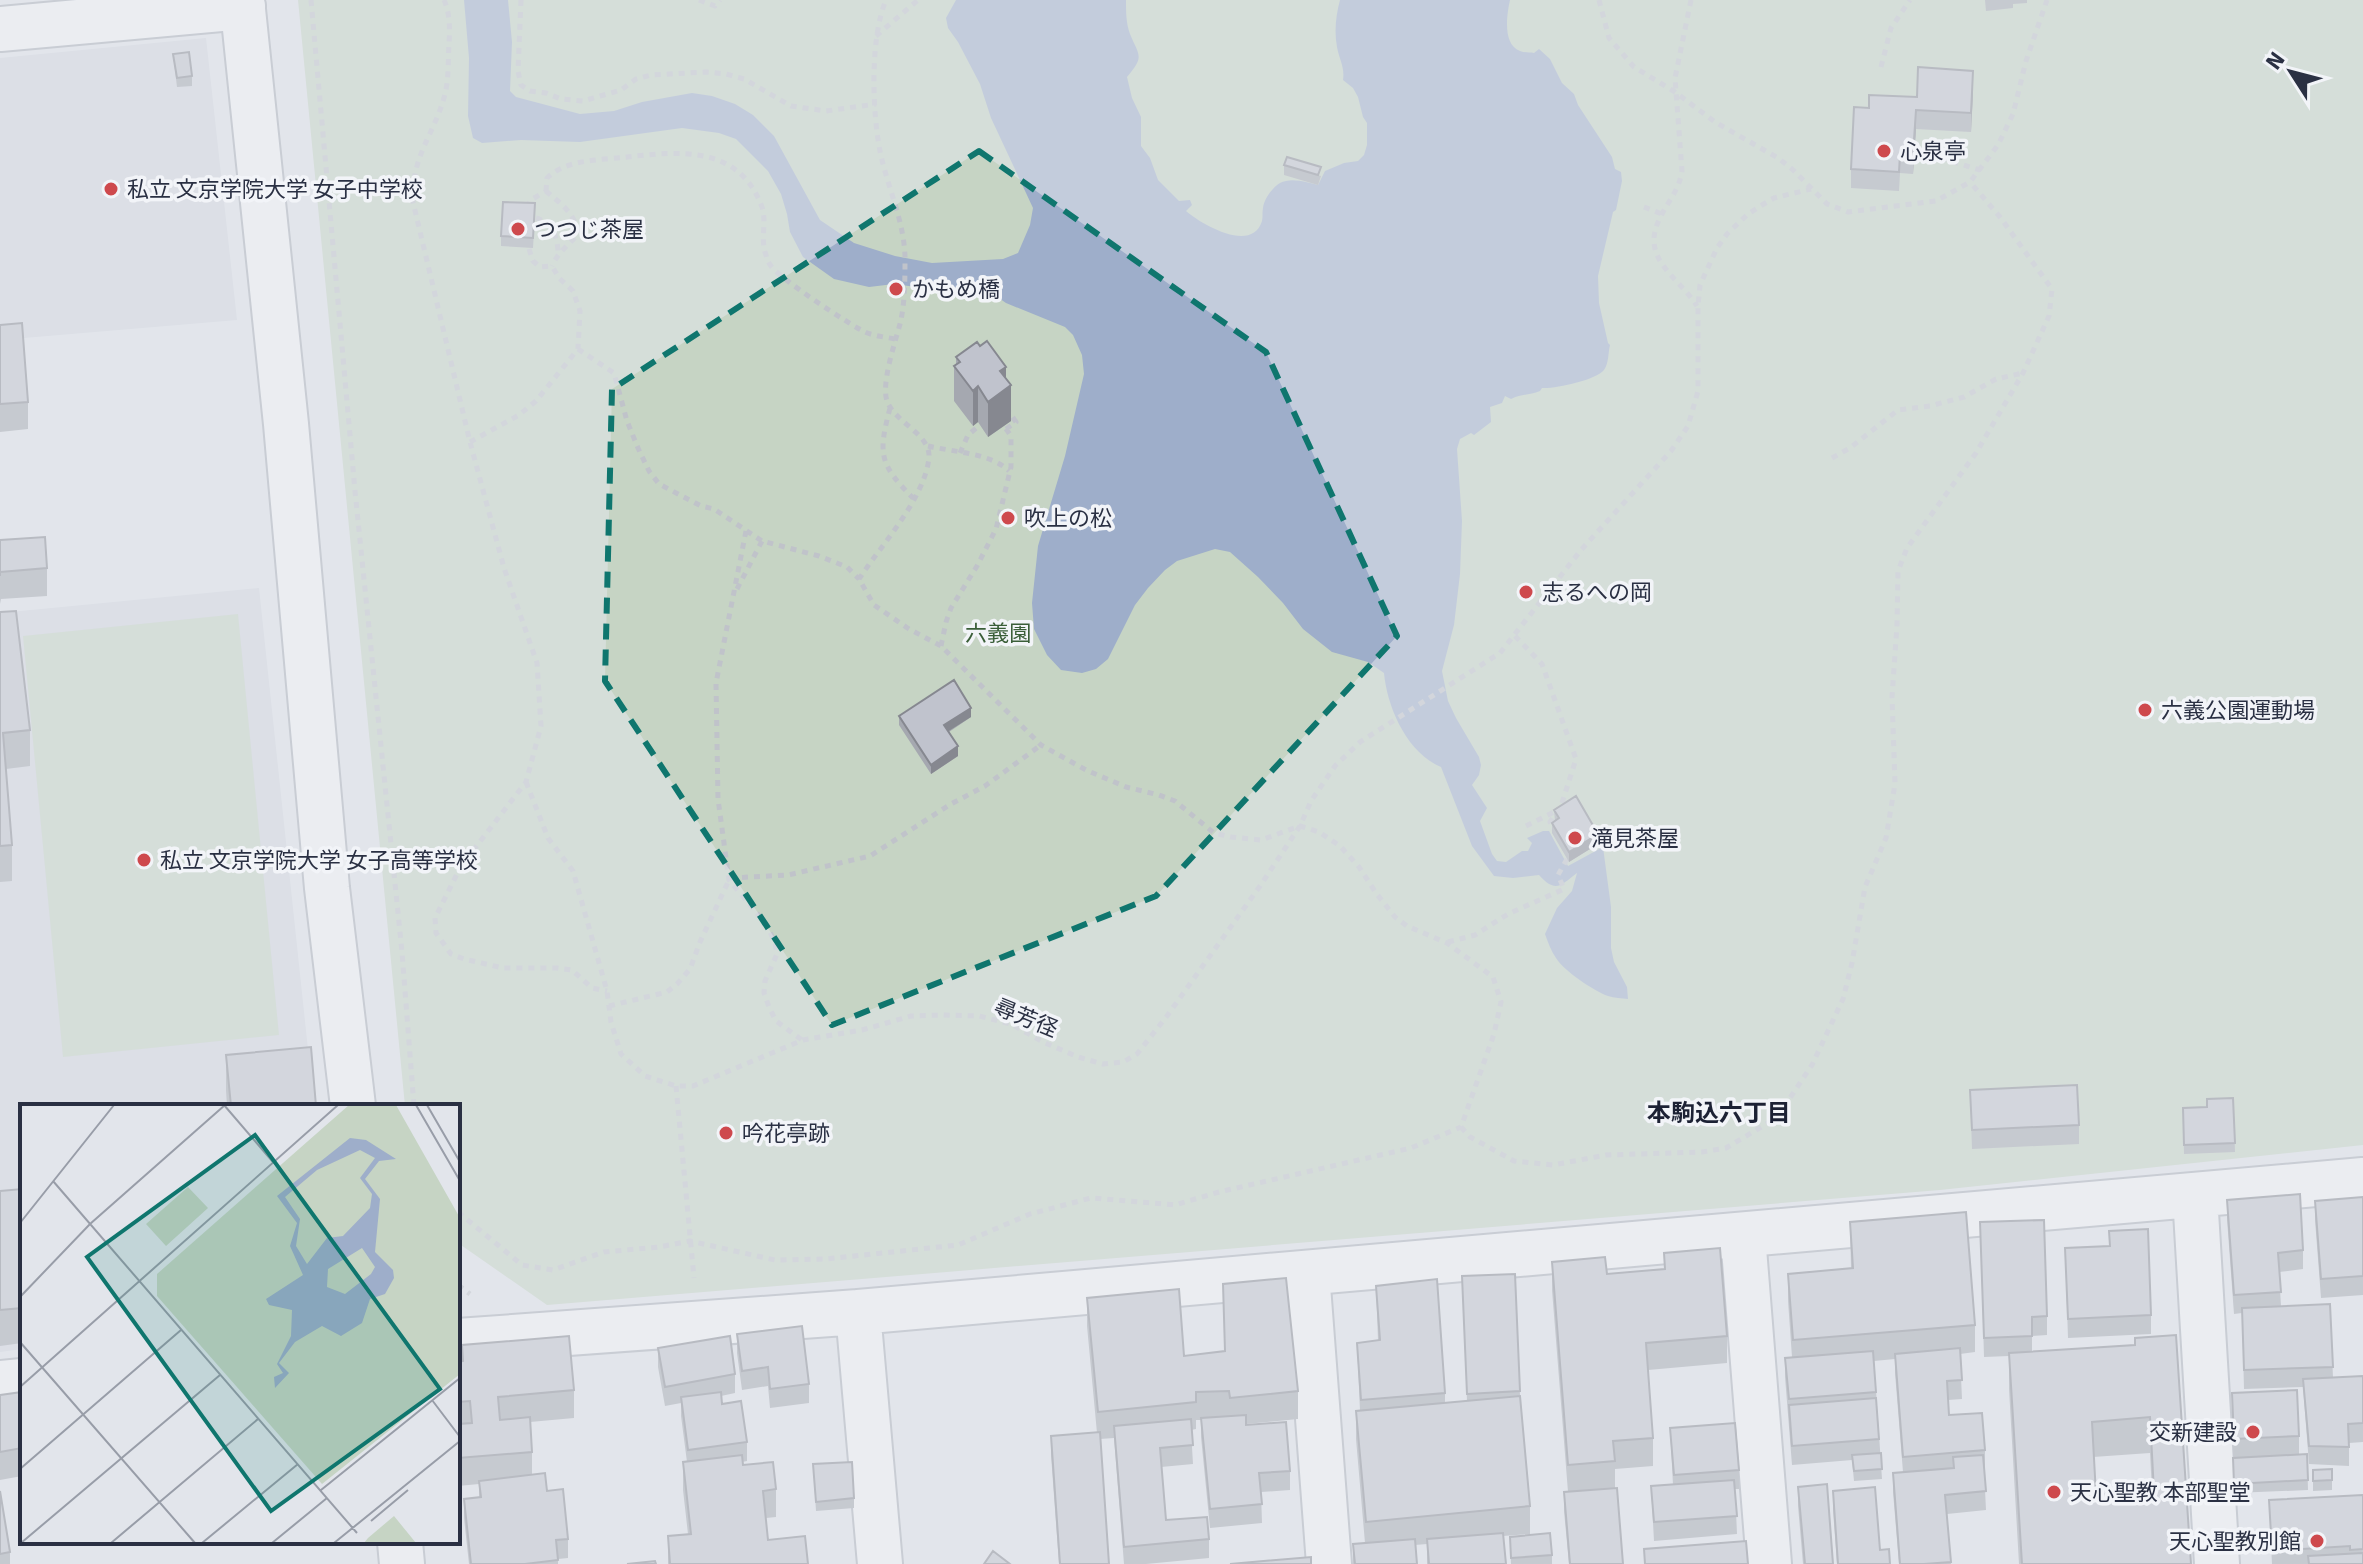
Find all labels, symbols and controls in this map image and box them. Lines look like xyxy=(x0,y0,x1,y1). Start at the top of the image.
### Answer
north arrow xyxy=(2251,32,2331,112)
text: N xyxy=(2260,46,2291,75)
place label: 心泉亭 xyxy=(1900,138,1966,165)
marker: 心泉亭 xyxy=(1875,142,1893,160)
place label: 私立 文京学院大学 女子中学校 xyxy=(127,176,423,203)
marker: 私立 文京学院大学 女子中学校 xyxy=(102,180,120,198)
place label: つつじ茶屋 xyxy=(534,216,644,243)
marker: つつじ茶屋 xyxy=(509,220,527,238)
place label: かもめ橋 xyxy=(912,276,1000,303)
marker: かもめ橋 xyxy=(887,280,905,298)
place label: 吹上の松 xyxy=(1024,505,1112,532)
marker: 吹上の松 xyxy=(999,509,1017,527)
place label: 志るへの岡 xyxy=(1542,579,1652,606)
marker: 志るへの岡 xyxy=(1517,583,1535,601)
park label: 六義園 xyxy=(965,620,1031,647)
place label: 六義公園運動場 xyxy=(2161,697,2315,724)
marker: 六義公園運動場 xyxy=(2136,701,2154,719)
place label: 滝見茶屋 xyxy=(1591,825,1679,852)
marker: 滝見茶屋 xyxy=(1566,829,1584,847)
place label: 私立 文京学院大学 女子高等学校 xyxy=(160,847,478,874)
marker: 私立 文京学院大学 女子高等学校 xyxy=(135,851,153,869)
street label: 尋芳径 xyxy=(990,993,1062,1043)
district label: 本駒込六丁目 xyxy=(1647,1098,1791,1128)
inset map xyxy=(20,1104,460,1544)
place label: 吟花亭跡 xyxy=(742,1120,830,1147)
marker: 吟花亭跡 xyxy=(717,1124,735,1142)
place label: 交新建設 xyxy=(2149,1419,2237,1446)
marker: 交新建設 xyxy=(2244,1423,2262,1441)
place label: 天心聖教 本部聖堂 xyxy=(2070,1479,2251,1506)
marker: 天心聖教 本部聖堂 xyxy=(2045,1483,2063,1501)
place label: 天心聖教別館 xyxy=(2169,1528,2301,1555)
marker: 天心聖教別館 xyxy=(2308,1532,2326,1550)

